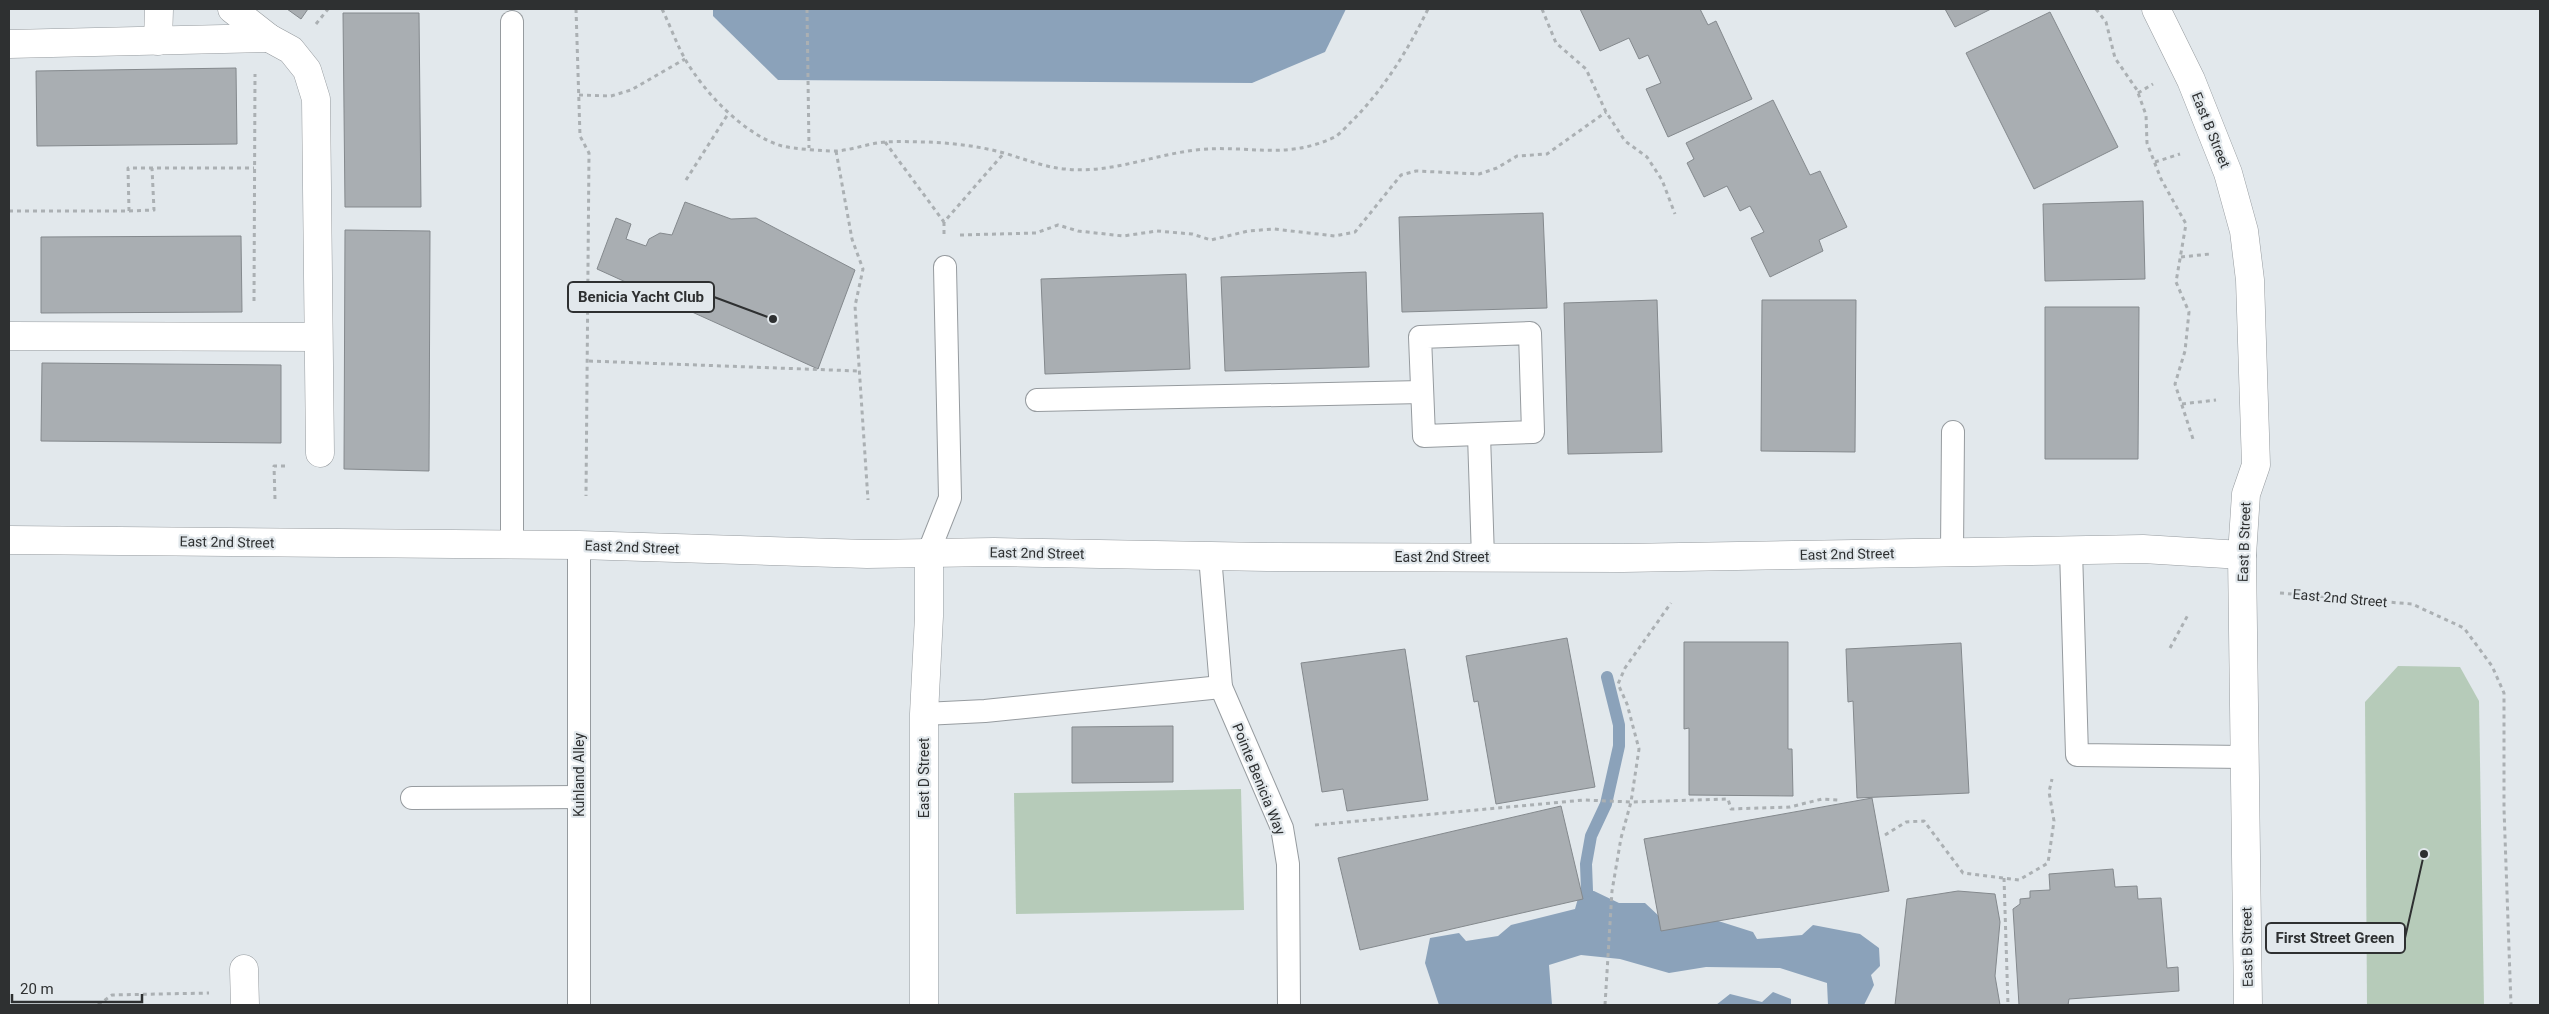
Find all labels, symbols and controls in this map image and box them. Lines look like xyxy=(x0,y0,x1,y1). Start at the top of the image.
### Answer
street label: East B Street xyxy=(2189,90,2234,170)
callout: Benicia Yacht Club xyxy=(568,282,714,312)
text: Benicia Yacht Club xyxy=(578,288,704,306)
street label: East B Street xyxy=(2235,501,2253,582)
street label: East 2nd Street xyxy=(179,533,275,551)
street label: East 2nd Street xyxy=(584,537,680,557)
street label: East 2nd Street xyxy=(989,544,1085,562)
street label: East 2nd Street xyxy=(1799,545,1895,563)
street label: East 2nd Street xyxy=(1395,549,1490,565)
street label: East 2nd Street xyxy=(2292,586,2388,610)
street label: Pointe Benicia Way xyxy=(1229,721,1289,837)
street label: Kuhland Alley xyxy=(571,733,587,817)
street label: East D Street xyxy=(916,737,932,818)
street label: East B Street xyxy=(2238,906,2256,987)
callout: First Street Green xyxy=(2266,923,2405,953)
text: First Street Green xyxy=(2275,929,2395,947)
scale bar xyxy=(12,972,142,1004)
text: 20 m xyxy=(20,980,54,998)

